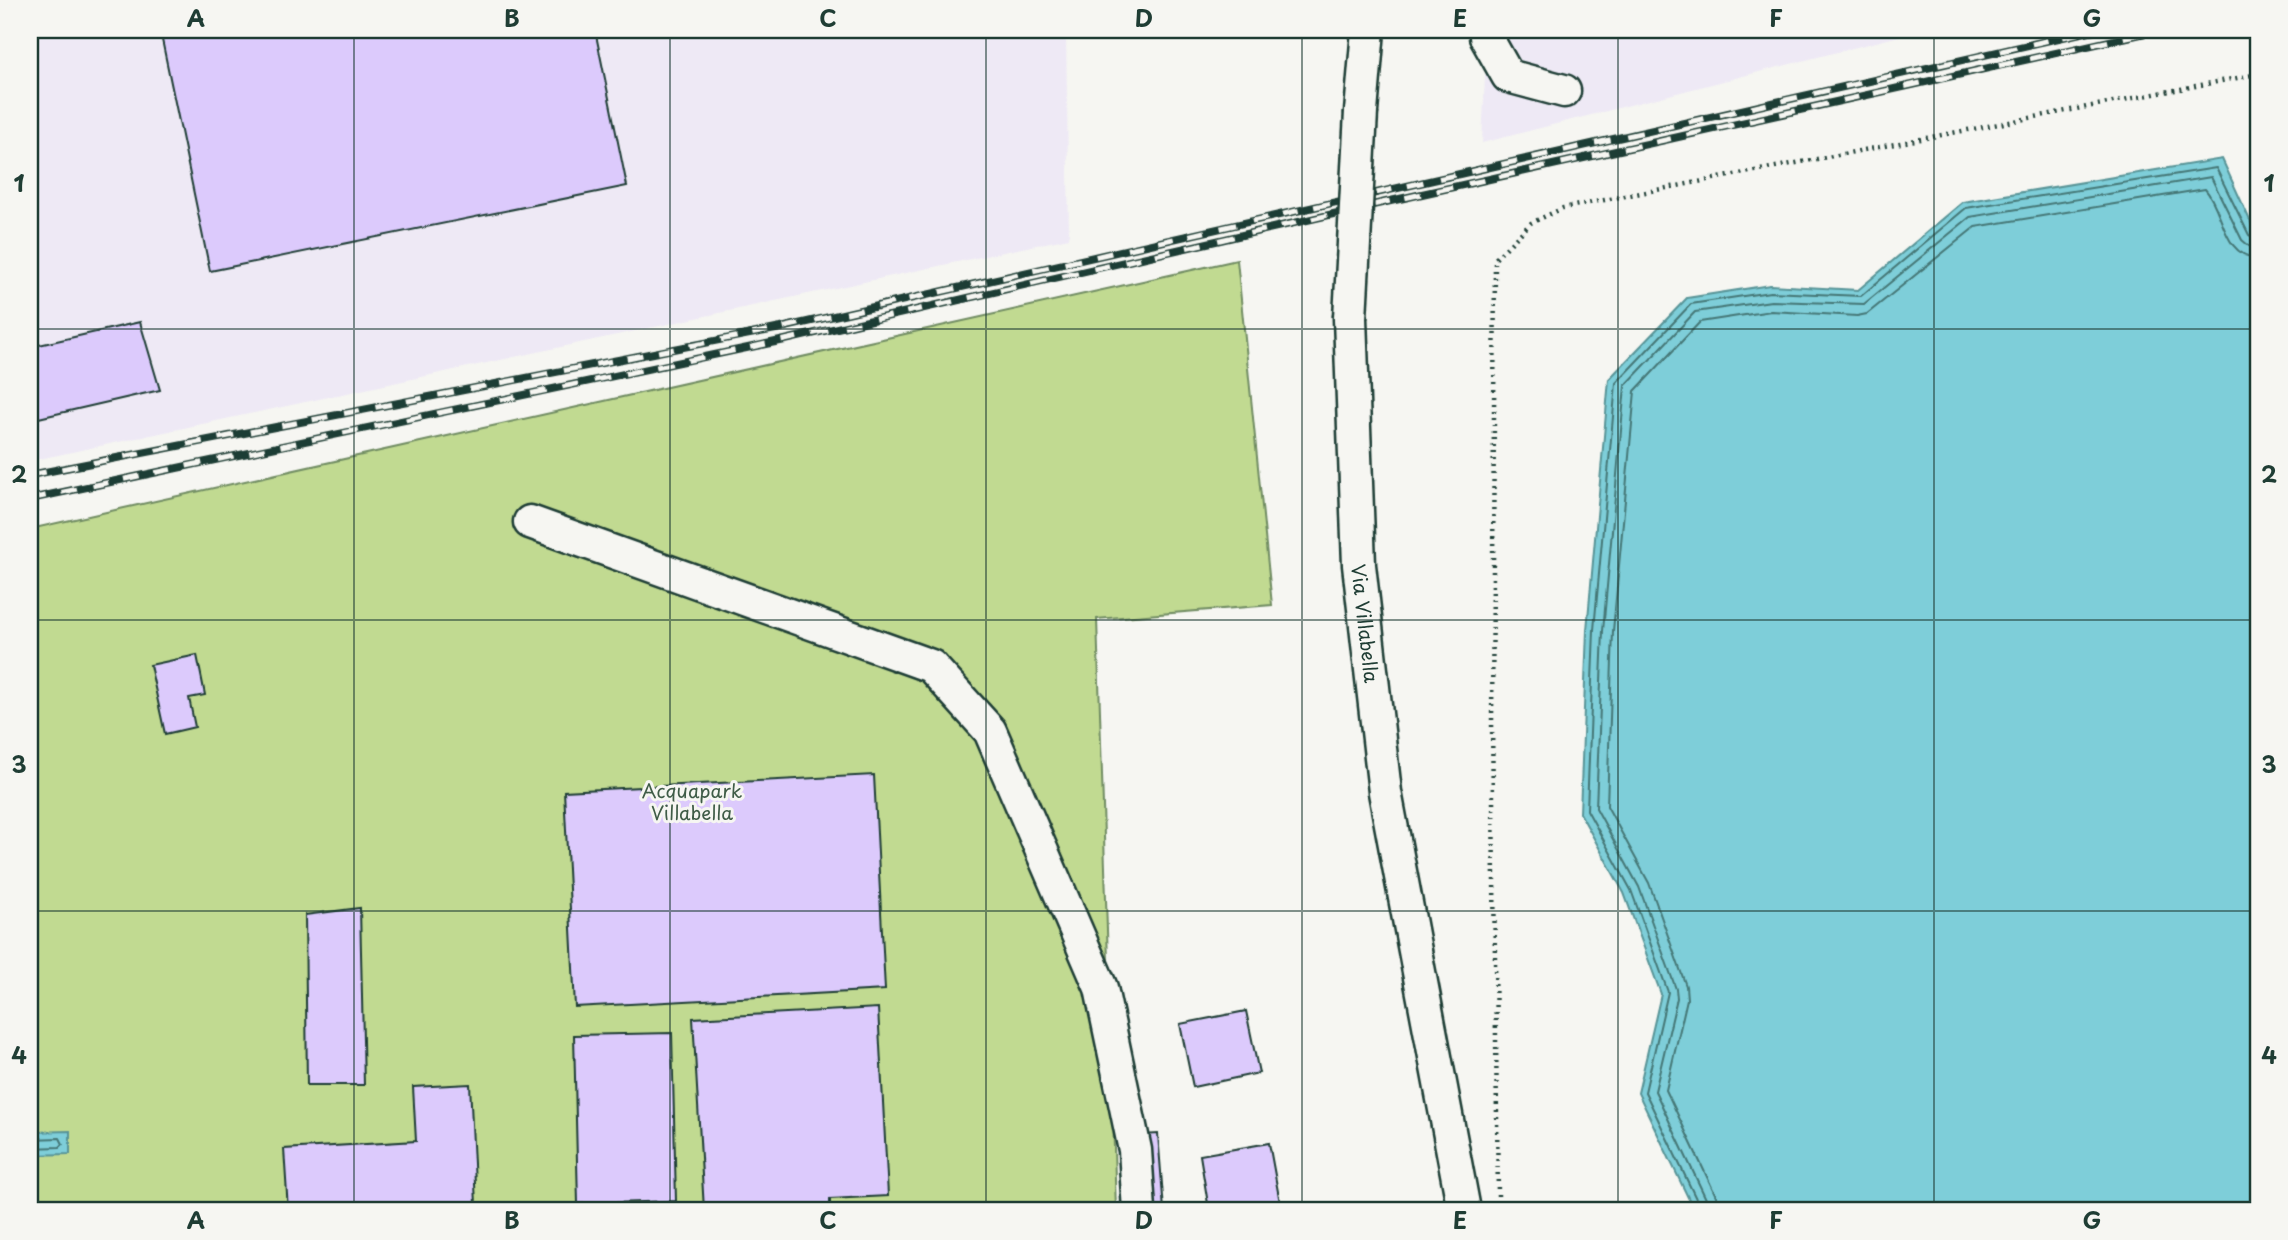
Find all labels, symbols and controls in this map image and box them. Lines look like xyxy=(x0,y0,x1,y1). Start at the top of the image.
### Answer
text: A xyxy=(187,0,205,35)
text: B xyxy=(504,0,520,35)
text: C xyxy=(819,0,837,35)
text: D xyxy=(1135,0,1153,35)
text: E xyxy=(1453,0,1467,35)
text: F xyxy=(1769,0,1783,35)
text: G xyxy=(2083,0,2101,35)
text: 1 xyxy=(14,165,25,200)
text: 1 xyxy=(2264,165,2275,200)
text: 2 xyxy=(11,456,27,491)
text: 2 xyxy=(2261,456,2277,491)
street label: Via Villabella xyxy=(1345,563,1386,684)
text: 3 xyxy=(11,746,27,781)
text: 3 xyxy=(2261,746,2277,781)
park label: Acquapark Villabella xyxy=(642,776,743,826)
text: 4 xyxy=(11,1037,27,1072)
text: 4 xyxy=(2261,1037,2277,1072)
text: A xyxy=(187,1202,205,1237)
text: B xyxy=(504,1202,520,1237)
text: C xyxy=(819,1202,837,1237)
text: D xyxy=(1135,1202,1153,1237)
text: E xyxy=(1453,1202,1467,1237)
text: F xyxy=(1769,1202,1783,1237)
text: G xyxy=(2083,1202,2101,1237)

